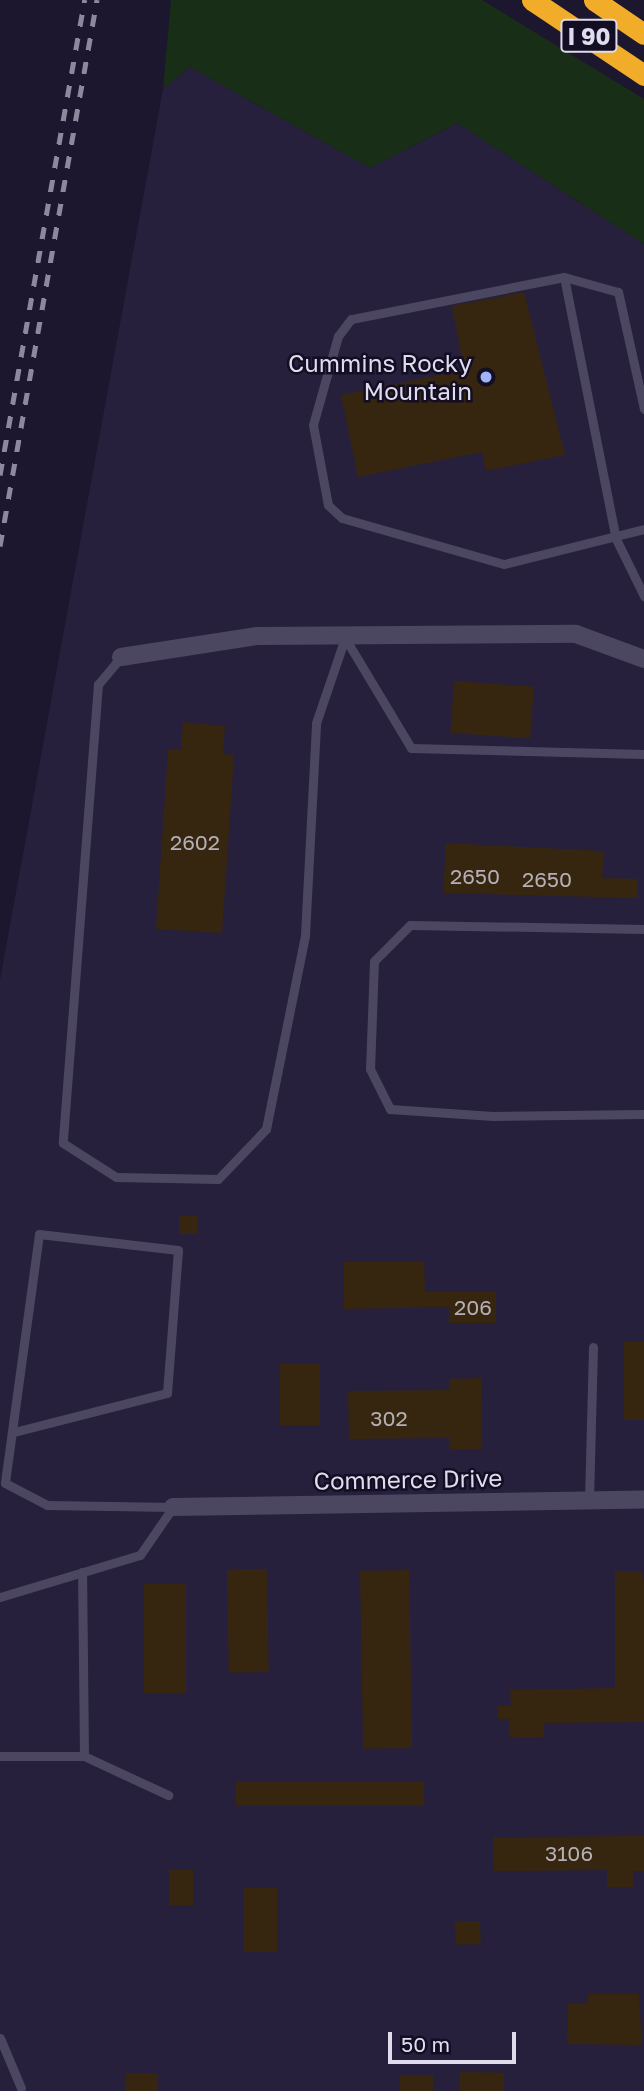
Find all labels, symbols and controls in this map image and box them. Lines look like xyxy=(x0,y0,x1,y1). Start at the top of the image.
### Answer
road number: I 90 xyxy=(559,17,619,56)
place label: Cummins Rocky Mountain xyxy=(288,349,472,405)
marker: Cummins Rocky Mountain xyxy=(478,369,494,385)
house number: 2602 xyxy=(170,829,220,855)
house number: 2650 xyxy=(450,863,500,889)
house number: 2650 xyxy=(522,866,572,892)
house number: 206 xyxy=(454,1294,492,1320)
house number: 302 xyxy=(370,1405,408,1431)
street label: Commerce Drive xyxy=(313,1463,503,1495)
house number: 3106 xyxy=(545,1840,593,1866)
scale bar xyxy=(392,2018,520,2062)
text: 50 m xyxy=(401,2031,450,2057)

